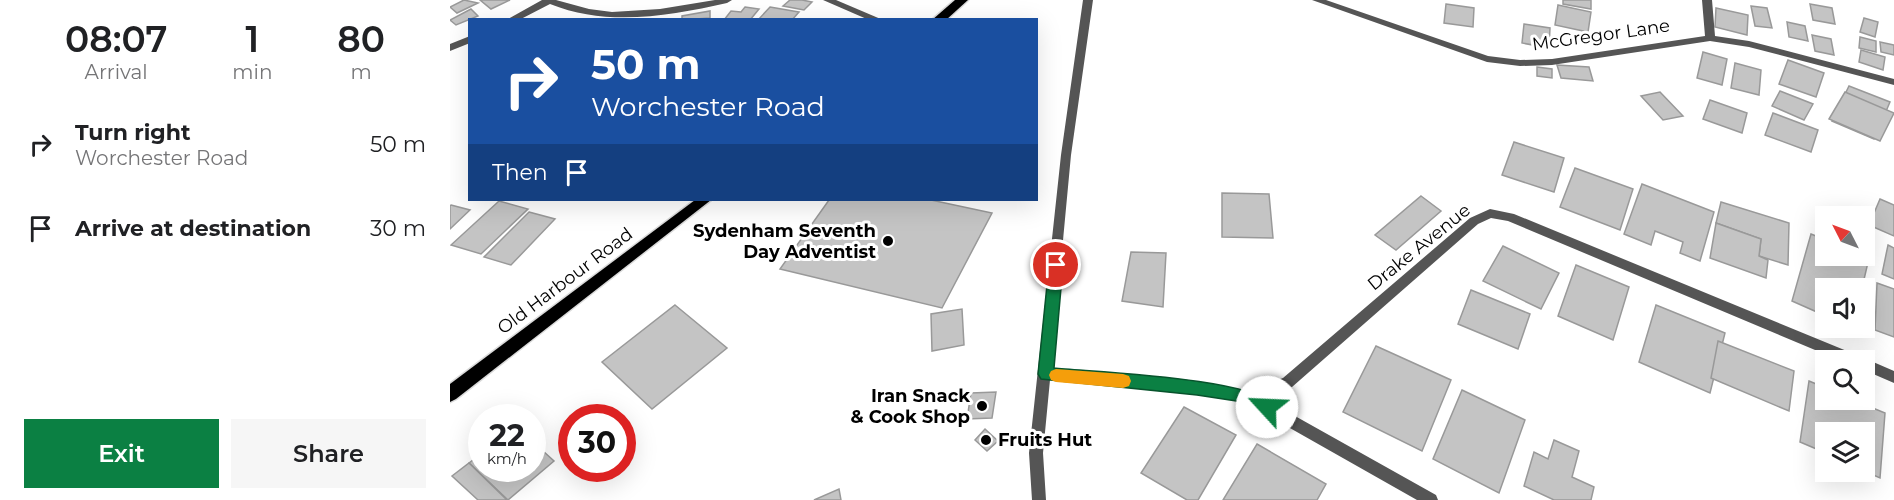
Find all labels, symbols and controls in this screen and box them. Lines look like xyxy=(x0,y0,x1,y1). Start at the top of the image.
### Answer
street label: McGregor Lane xyxy=(1531,14,1671,56)
text: 08:07 xyxy=(65,17,167,61)
text: 1 xyxy=(246,17,259,61)
text: 80 xyxy=(337,17,385,61)
text: 50 m xyxy=(591,38,700,90)
icon: right xyxy=(492,42,570,120)
text: Arrival xyxy=(85,60,148,84)
text: min xyxy=(232,60,272,84)
text: m xyxy=(351,60,372,84)
text: Worchester Road xyxy=(591,90,825,123)
text: Turn right xyxy=(75,119,190,146)
icon: right xyxy=(24,128,57,161)
text: 50 m xyxy=(370,131,426,158)
text: Worchester Road xyxy=(75,146,248,170)
icon: arrive xyxy=(560,156,593,189)
text: Then xyxy=(492,159,548,186)
street label: Drake Avenue xyxy=(1363,199,1475,295)
north arrow xyxy=(1815,206,1875,266)
map controls xyxy=(1815,206,1875,482)
icon: arrive xyxy=(24,212,57,245)
text: Arrive at destination xyxy=(75,215,311,242)
text: 30 m xyxy=(370,215,426,242)
place label: Sydenham Seventh Day Adventist xyxy=(693,220,876,263)
street label: Old Harbour Road xyxy=(493,223,637,339)
marker: Sydenham Seventh Day Adventist xyxy=(881,234,895,248)
pin xyxy=(1030,239,1081,290)
icon: arrive xyxy=(1039,248,1072,281)
button: sound xyxy=(1815,278,1875,338)
button: search xyxy=(1815,350,1875,410)
position arrow xyxy=(1235,375,1299,439)
place label: Iran Snack & Cook Shop xyxy=(850,385,970,428)
marker: Iran Snack & Cook Shop xyxy=(975,399,989,413)
speed limit sign: 30 xyxy=(558,404,636,482)
text: 22 xyxy=(489,417,525,454)
button: Exit xyxy=(24,419,219,488)
button: Share xyxy=(231,419,426,488)
button: layers xyxy=(1815,422,1875,482)
place label: Fruits Hut xyxy=(998,429,1092,451)
marker: Fruits Hut xyxy=(979,433,993,447)
text: km/h xyxy=(487,449,527,468)

